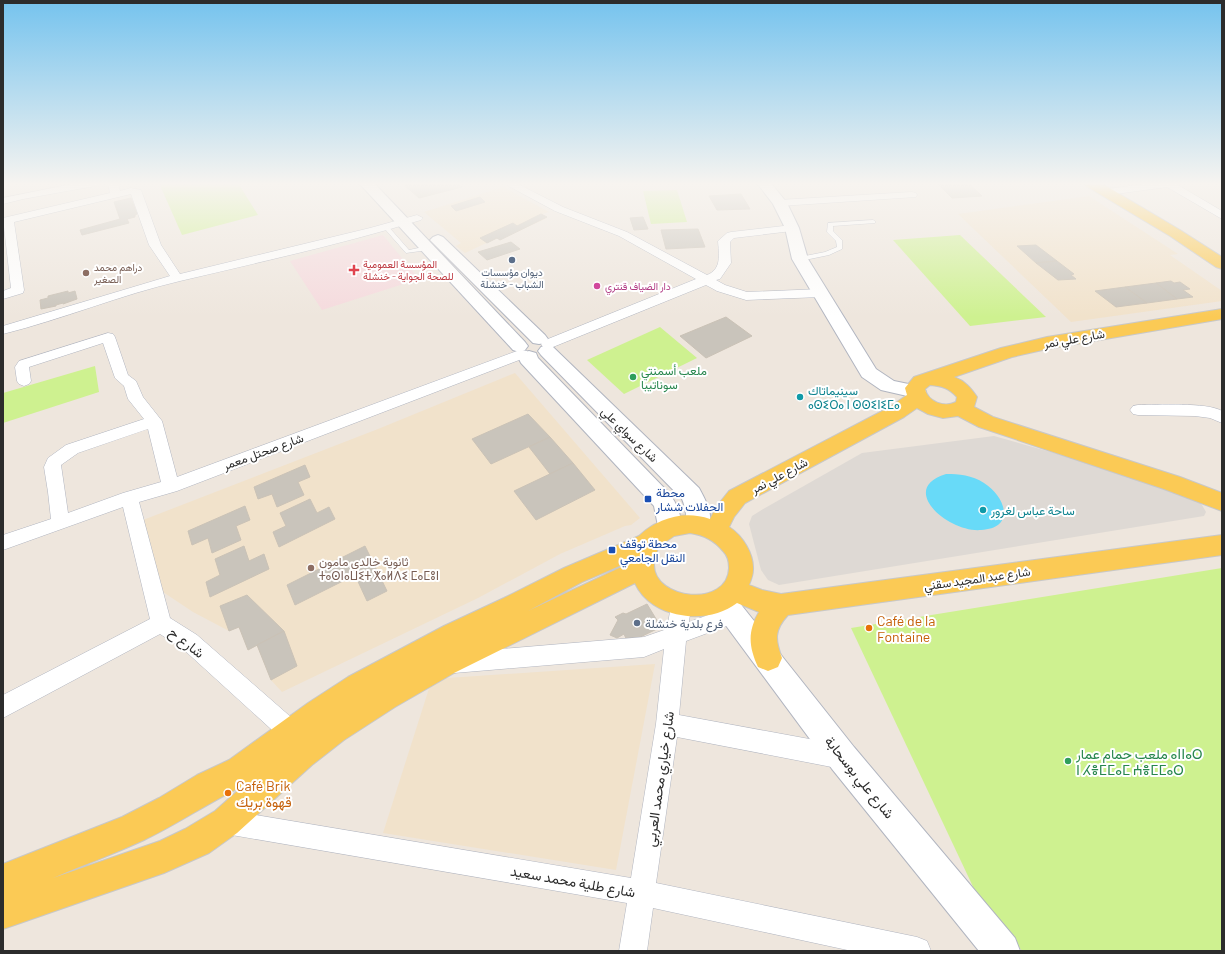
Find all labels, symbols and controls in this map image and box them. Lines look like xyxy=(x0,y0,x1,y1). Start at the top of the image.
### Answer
marker: ديوان مؤسسات الشباب - خنشلة xyxy=(507,255,517,265)
place label: المؤسسة العمومية للصحة الجواية - خنشلة xyxy=(363,258,454,283)
place label: دراهم محمد الصغير xyxy=(93,261,143,286)
marker: المؤسسة العمومية للصحة الجواية - خنشلة xyxy=(348,264,360,276)
place label: ديوان مؤسسات الشباب - خنشلة xyxy=(480,266,544,291)
marker: دراهم محمد الصغير xyxy=(81,268,91,278)
place label: دار الضياف قنتري xyxy=(605,280,671,295)
marker: دار الضياف قنتري xyxy=(592,281,602,291)
street label: شارع علي نمر xyxy=(1041,326,1106,354)
place label: ملعب أسمنتي سوناتيبا xyxy=(641,363,707,393)
marker: ملعب أسمنتي سوناتيبا xyxy=(628,372,638,382)
place label: سينيماتاك ⴰⵙⵉⵔⴰ ⵏ ⵙⵙⵉⵏⵉⵎⴰ xyxy=(808,383,900,411)
marker: سينيماتاك ⴰⵙⵉⵔⴰ ⵏ ⵙⵙⵉⵏⵉⵎⴰ xyxy=(795,392,805,402)
street label: شارع سواي علي xyxy=(596,404,661,467)
street label: شارع صحتل معمر xyxy=(220,430,306,475)
street label: شارع علي نمر xyxy=(748,454,811,500)
place label: محطة الحفلات ششار xyxy=(655,485,723,515)
marker: محطة الحفلات ششار xyxy=(643,494,653,504)
place label: ساحة عباس لغرور xyxy=(990,503,1075,519)
marker: ساحة عباس لغرور xyxy=(978,505,988,515)
place label: محطة توقف النقل الجامعي xyxy=(620,536,685,568)
marker: محطة توقف النقل الجامعي xyxy=(607,545,617,555)
place label: ثانوية خالدي مامون ⵜⴰⵙⵏⴰⵡⵉⵜ ⵅⴰⵍⴷⵉ ⵎⴰⵎⵓⵏ xyxy=(319,554,439,582)
marker: ثانوية خالدي مامون ⵜⴰⵙⵏⴰⵡⵉⵜ ⵅⴰⵍⴷⵉ ⵎⴰⵎⵓⵏ xyxy=(306,563,316,573)
street label: شارع عبد المجيد سقني xyxy=(923,564,1032,596)
place label: Café de la Fontaine xyxy=(877,612,935,645)
place label: فرع بلدية خنشلة xyxy=(645,616,723,633)
marker: فرع بلدية خنشلة xyxy=(632,618,642,628)
street label: شارع ح xyxy=(164,623,208,663)
marker: Café de la Fontaine xyxy=(864,623,874,633)
street label: شارع خياري محمد العربي xyxy=(641,710,681,848)
street label: شارع علي بوسحابة xyxy=(819,733,898,824)
place label: ملعب حمام عمار ⴰⵏⵏⴰⵔ ⵏ ⵃⴻⵎⵎⴰⵎ ⵄⴻⵎⵎⴰⵔ xyxy=(1075,745,1203,778)
marker: ملعب حمام عمار ⴰⵏⵏⴰⵔ ⵏ ⵃⴻⵎⵎⴰⵎ ⵄⴻⵎⵎⴰⵔ xyxy=(1063,756,1073,766)
place label: Café Brik قهوة بريك xyxy=(236,777,292,811)
marker: Café Brik قهوة بريك xyxy=(223,788,233,798)
street label: شارع طلية محمد سعيد xyxy=(509,862,637,903)

